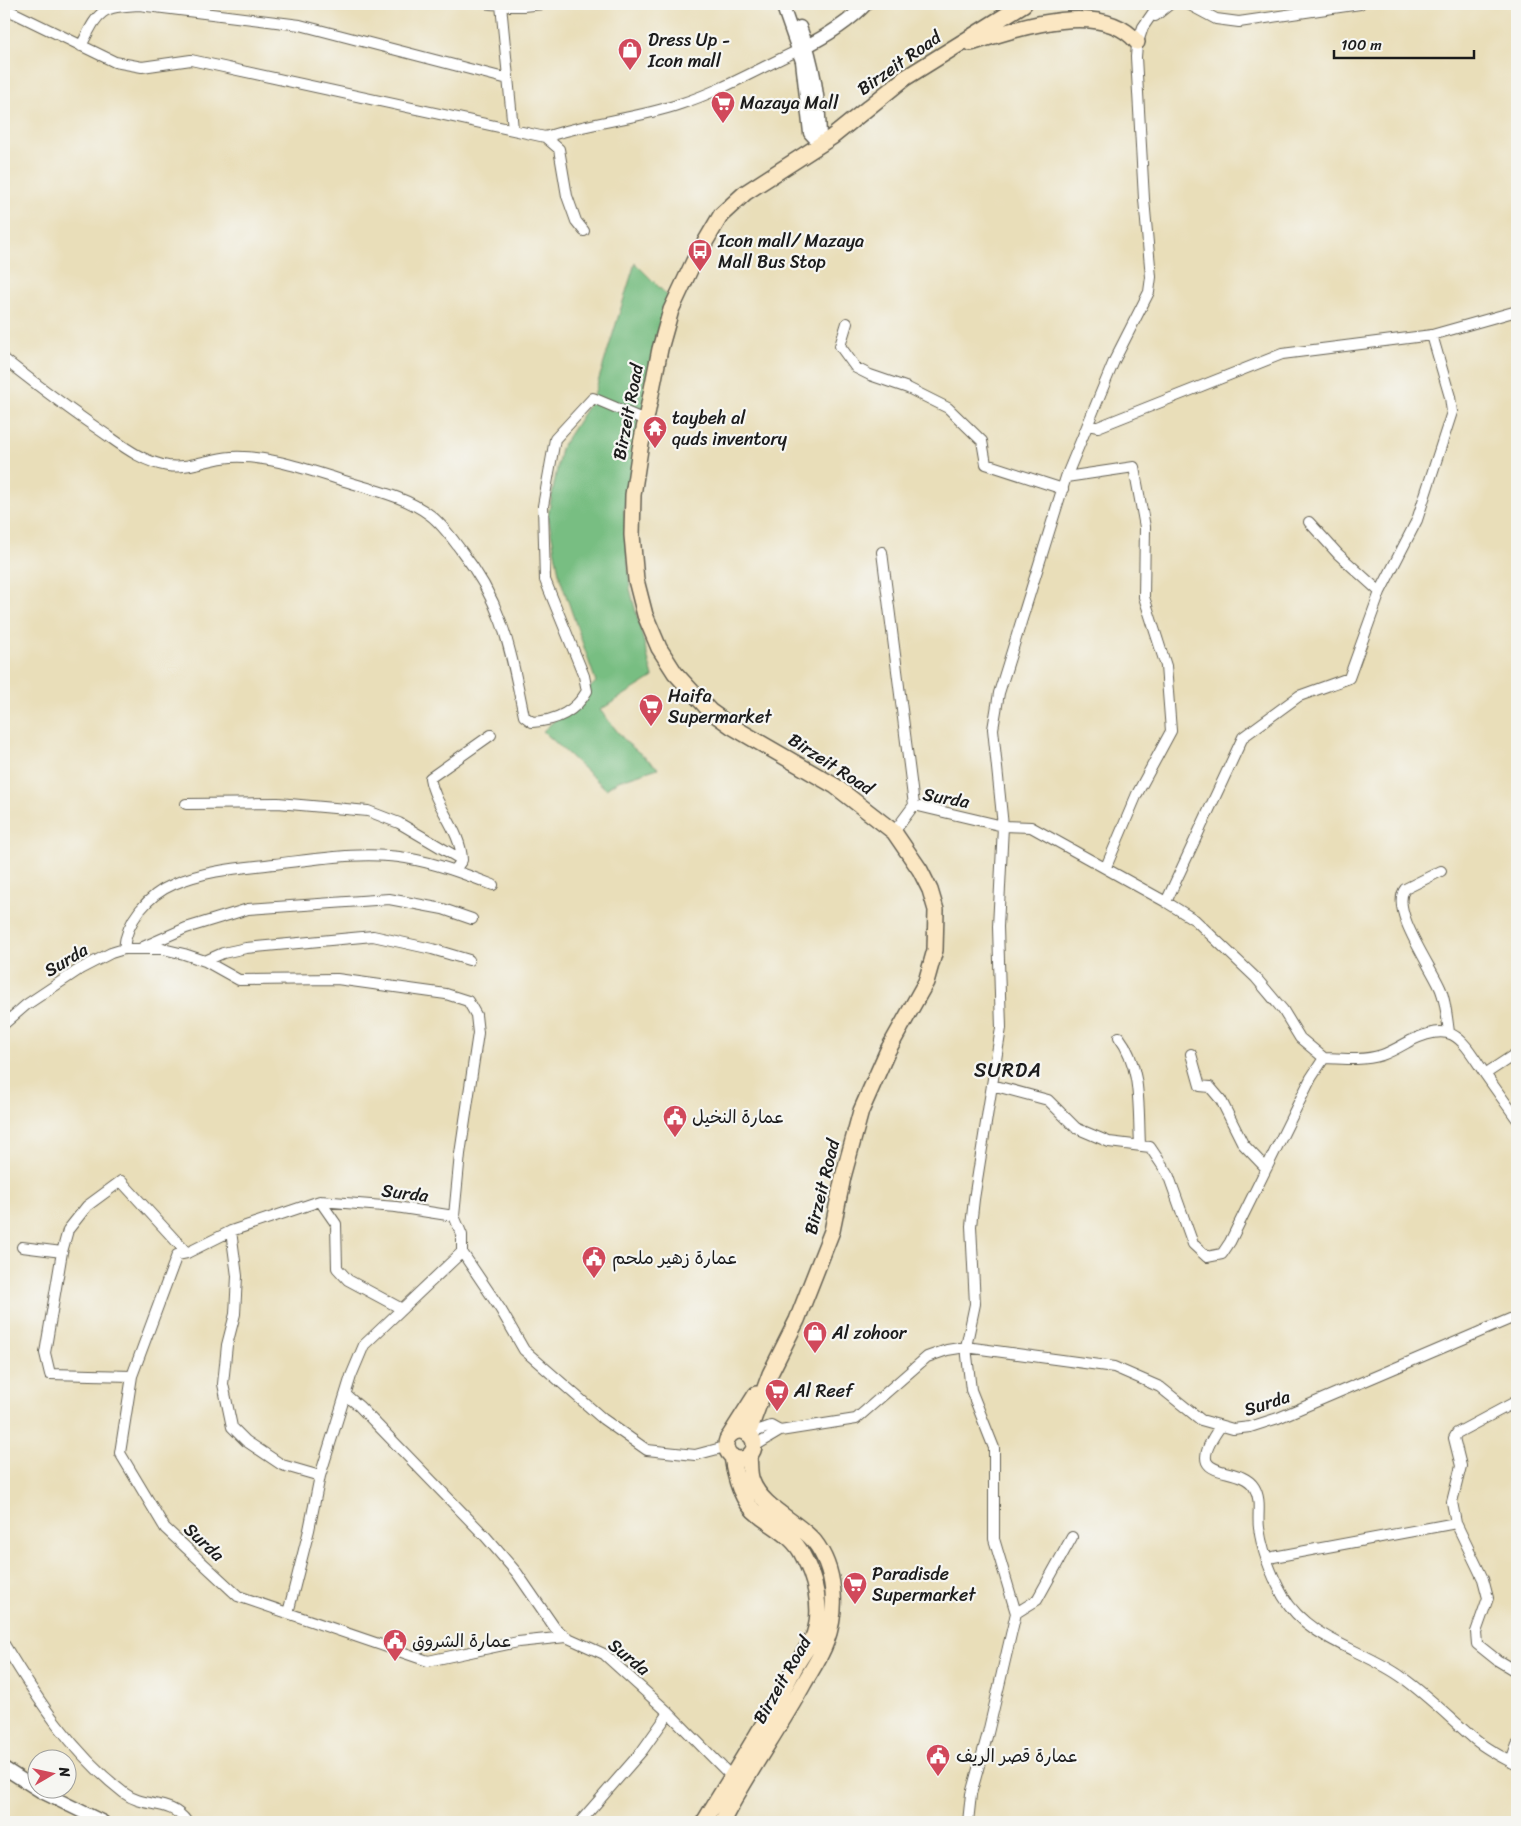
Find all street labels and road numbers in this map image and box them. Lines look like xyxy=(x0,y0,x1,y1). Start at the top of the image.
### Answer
street label: Birzeit Road xyxy=(850,21,949,104)
street label: Birzeit Road xyxy=(603,360,653,463)
street label: Birzeit Road xyxy=(782,724,882,805)
street label: Surda xyxy=(920,778,973,818)
street label: Surda xyxy=(38,934,95,986)
street label: Birzeit Road xyxy=(795,1135,850,1238)
street label: Surda xyxy=(380,1174,431,1212)
street label: Surda xyxy=(1240,1380,1295,1425)
street label: Surda xyxy=(176,1514,233,1570)
street label: Birzeit Road xyxy=(744,1629,821,1730)
street label: Surda xyxy=(601,1630,658,1685)

